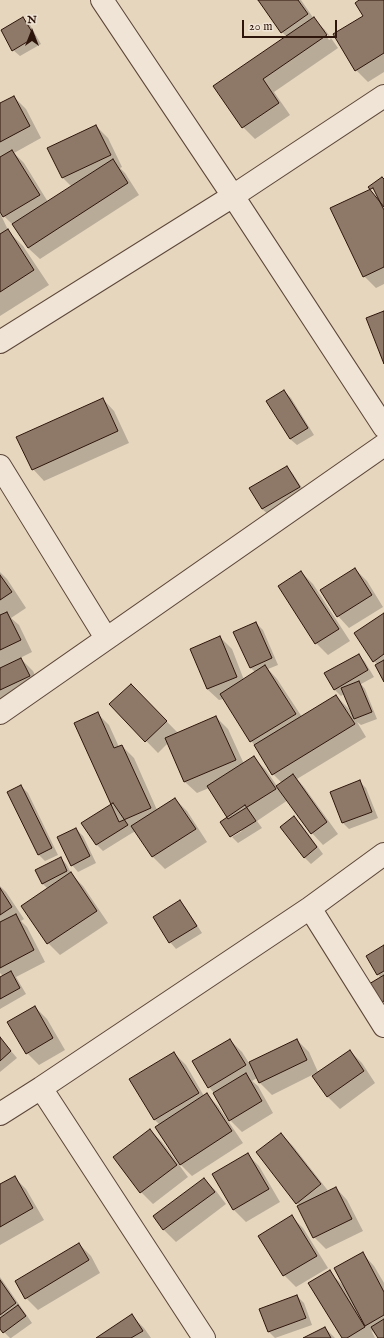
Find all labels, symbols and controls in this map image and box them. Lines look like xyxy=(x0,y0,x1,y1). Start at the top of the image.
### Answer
north arrow xyxy=(12,12,52,52)
scale bar xyxy=(244,12,339,38)
text: N xyxy=(27,13,37,27)
text: 20 m xyxy=(249,19,272,34)

